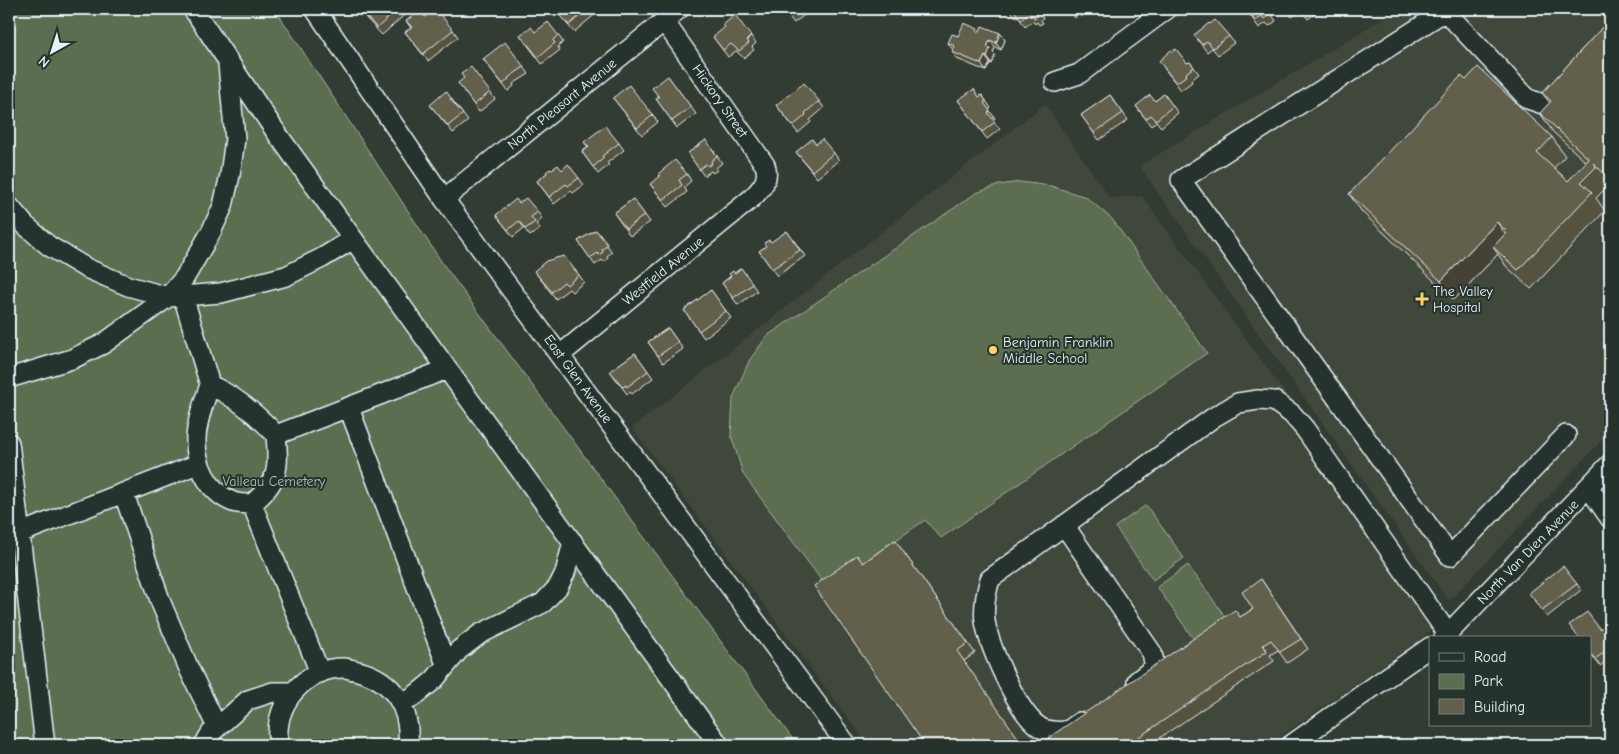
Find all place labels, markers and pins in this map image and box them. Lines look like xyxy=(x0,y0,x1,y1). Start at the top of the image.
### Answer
place label: The Valley Hospital xyxy=(1433,283,1494,316)
marker: The Valley Hospital xyxy=(1415,292,1429,306)
place label: Benjamin Franklin Middle School xyxy=(1003,334,1113,367)
marker: Benjamin Franklin Middle School xyxy=(987,344,999,356)

